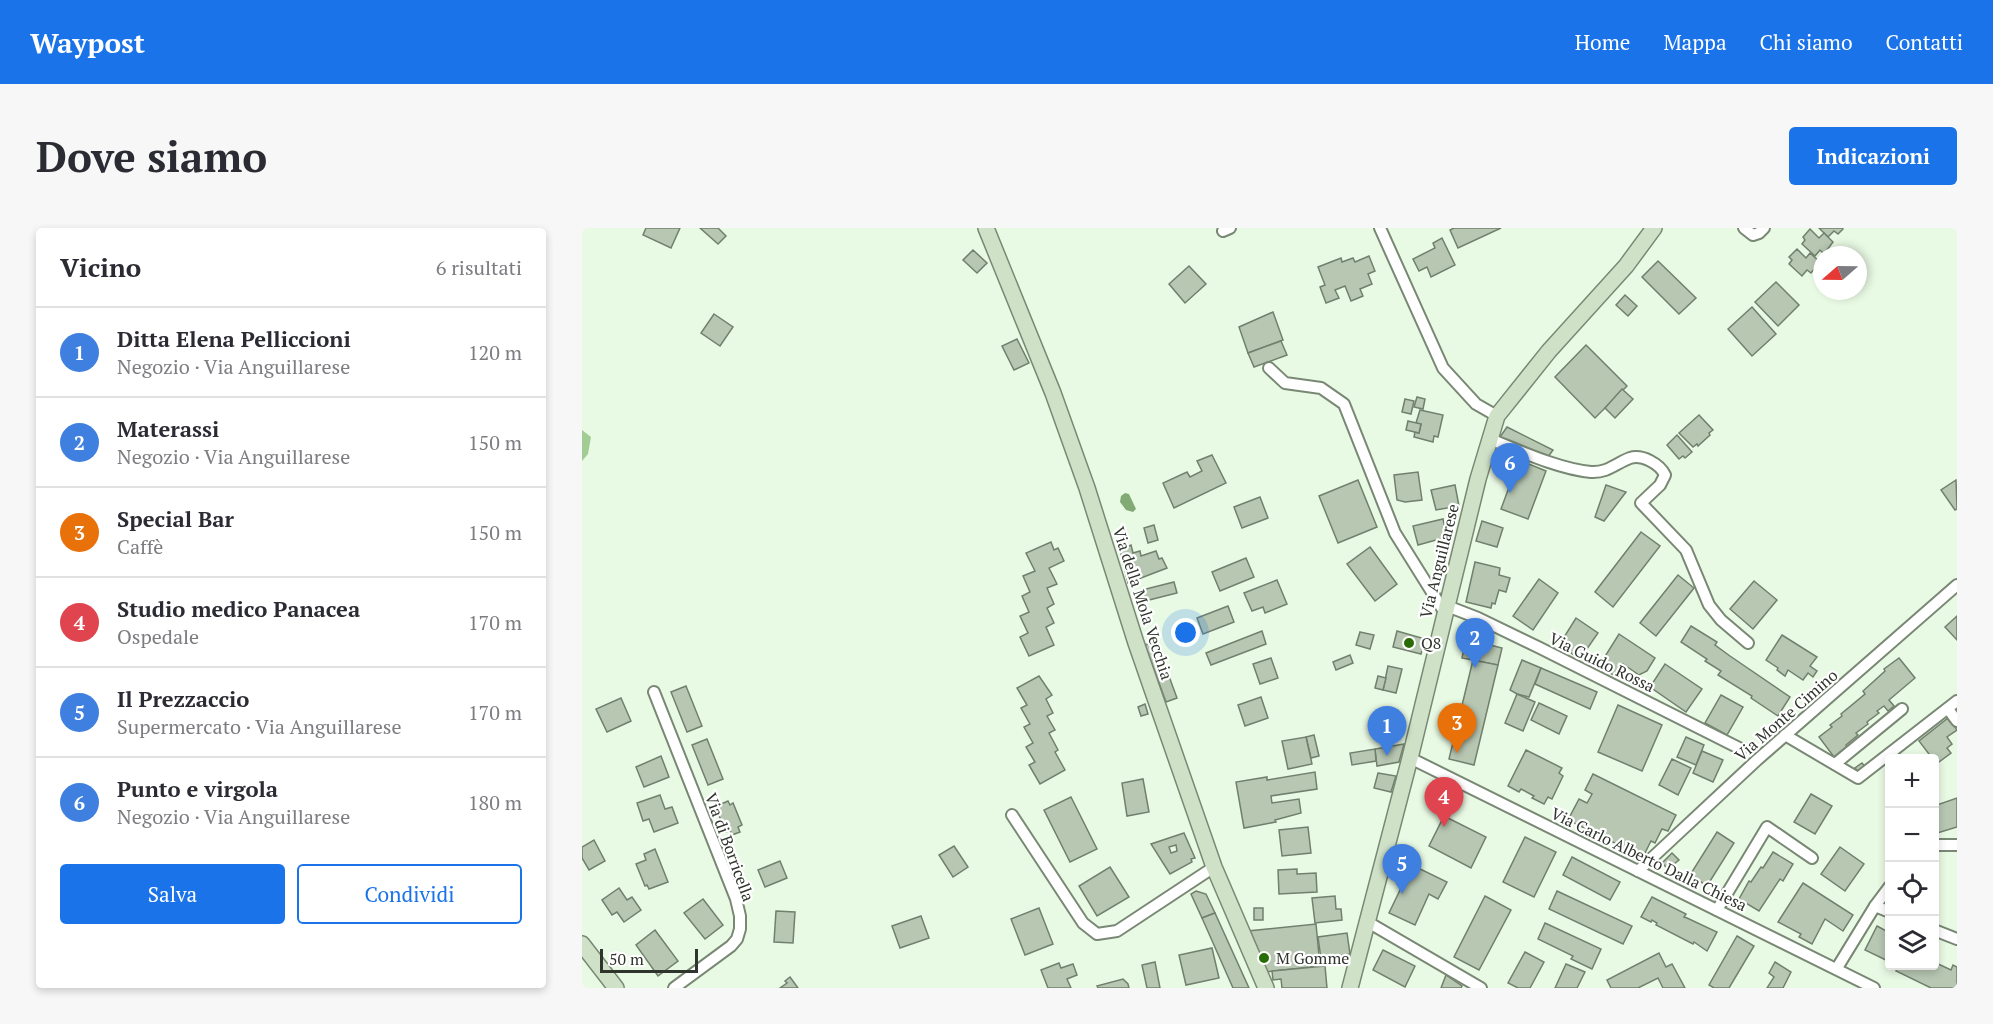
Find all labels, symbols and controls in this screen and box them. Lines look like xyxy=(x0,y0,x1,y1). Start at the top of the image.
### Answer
text: Waypost xyxy=(30,24,145,61)
text: Home xyxy=(1575,28,1630,56)
text: Mappa xyxy=(1663,28,1727,56)
text: Chi siamo xyxy=(1760,28,1853,56)
text: Contatti xyxy=(1886,28,1963,56)
button: Indicazioni xyxy=(1789,127,1957,185)
text: Dove siamo xyxy=(36,128,267,184)
north arrow xyxy=(1813,246,1867,300)
text: Vicino xyxy=(60,250,141,284)
text: 6 risultati xyxy=(436,254,522,281)
text: Ditta Elena Pelliccioni xyxy=(117,324,351,353)
text: 1 xyxy=(74,339,85,366)
text: 120 m xyxy=(468,339,522,366)
text: Negozio · Via Anguillarese xyxy=(117,353,350,380)
text: Materassi xyxy=(117,414,219,443)
text: 2 xyxy=(74,429,85,456)
text: 150 m xyxy=(468,429,522,456)
text: Negozio · Via Anguillarese xyxy=(117,443,350,470)
pin: 6 xyxy=(1490,444,1530,493)
street label: Via Anguillarese xyxy=(1414,502,1464,620)
text: Special Bar xyxy=(117,504,234,533)
text: 3 xyxy=(74,519,85,546)
text: 150 m xyxy=(468,519,522,546)
street label: Via della Mola Vecchia xyxy=(1108,524,1178,682)
text: Caffè xyxy=(117,533,163,560)
text: Studio medico Panacea xyxy=(117,594,360,623)
text: 4 xyxy=(74,609,85,636)
text: 170 m xyxy=(468,609,522,636)
your location xyxy=(1171,618,1200,647)
pin: 2 xyxy=(1456,618,1494,668)
text: Ospedale xyxy=(117,623,199,650)
street label: Via Guido Rossa xyxy=(1545,627,1659,697)
place label: Q8 xyxy=(1421,632,1441,654)
marker: Q8 xyxy=(1402,636,1416,650)
street label: Via Monte Cimino xyxy=(1730,664,1842,766)
text: Il Prezzaccio xyxy=(117,684,249,713)
text: 5 xyxy=(74,699,85,726)
text: 170 m xyxy=(468,699,522,726)
pin: 3 xyxy=(1438,704,1476,753)
pin: 1 xyxy=(1368,706,1406,756)
text: Supermercato · Via Anguillarese xyxy=(117,713,402,740)
map controls xyxy=(1885,754,1939,970)
button: + xyxy=(1885,754,1939,808)
text: Punto e virgola xyxy=(117,774,278,803)
pin: 4 xyxy=(1424,778,1464,827)
text: 6 xyxy=(74,789,85,816)
text: 180 m xyxy=(468,789,522,816)
street label: Via di Borricella xyxy=(700,790,760,904)
street label: Via Carlo Alberto Dalla Chiesa xyxy=(1547,802,1751,916)
text: Negozio · Via Anguillarese xyxy=(117,803,350,830)
button: − xyxy=(1885,808,1939,862)
pin: 5 xyxy=(1382,844,1422,894)
button: locate xyxy=(1885,862,1939,916)
button: Salva xyxy=(60,864,285,924)
button: Condividi xyxy=(297,864,522,924)
button: layers xyxy=(1885,916,1939,970)
scale bar xyxy=(600,946,698,974)
place label: M Gomme xyxy=(1276,947,1349,969)
text: 50 m xyxy=(609,948,644,970)
marker: M Gomme xyxy=(1257,951,1271,965)

